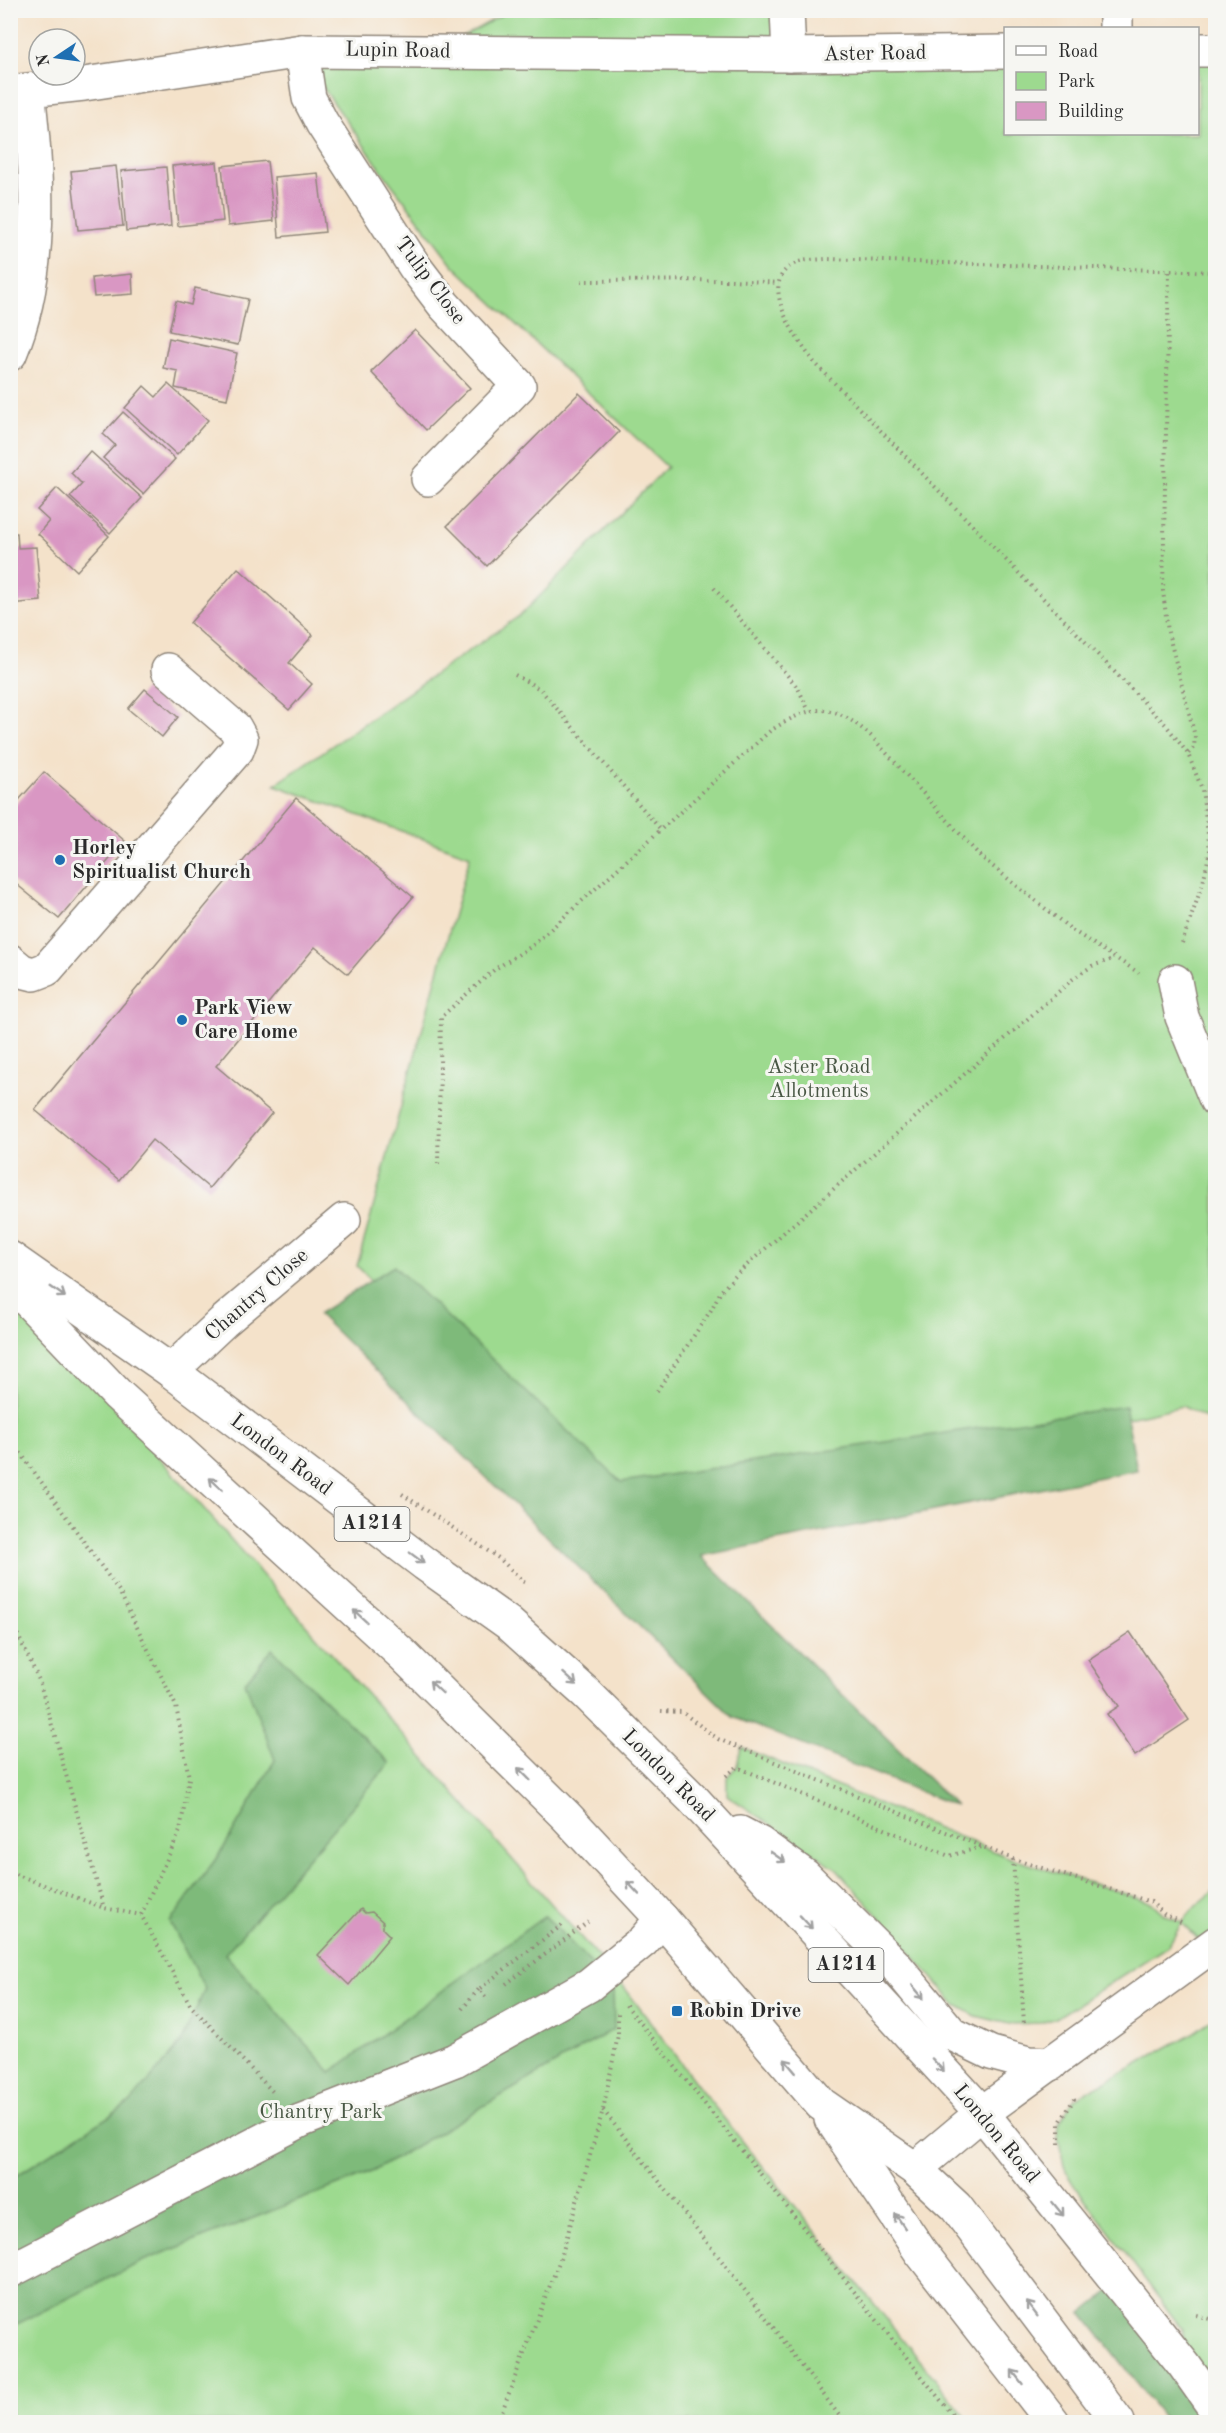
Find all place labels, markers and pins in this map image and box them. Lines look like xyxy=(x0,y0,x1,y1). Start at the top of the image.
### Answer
place label: Horley Spiritualist Church xyxy=(72,838,251,883)
marker: Horley Spiritualist Church xyxy=(53,853,67,867)
place label: Park View Care Home xyxy=(194,998,298,1043)
marker: Park View Care Home xyxy=(175,1013,189,1027)
place label: Robin Drive xyxy=(689,2001,801,2022)
marker: Robin Drive xyxy=(670,2004,684,2018)

